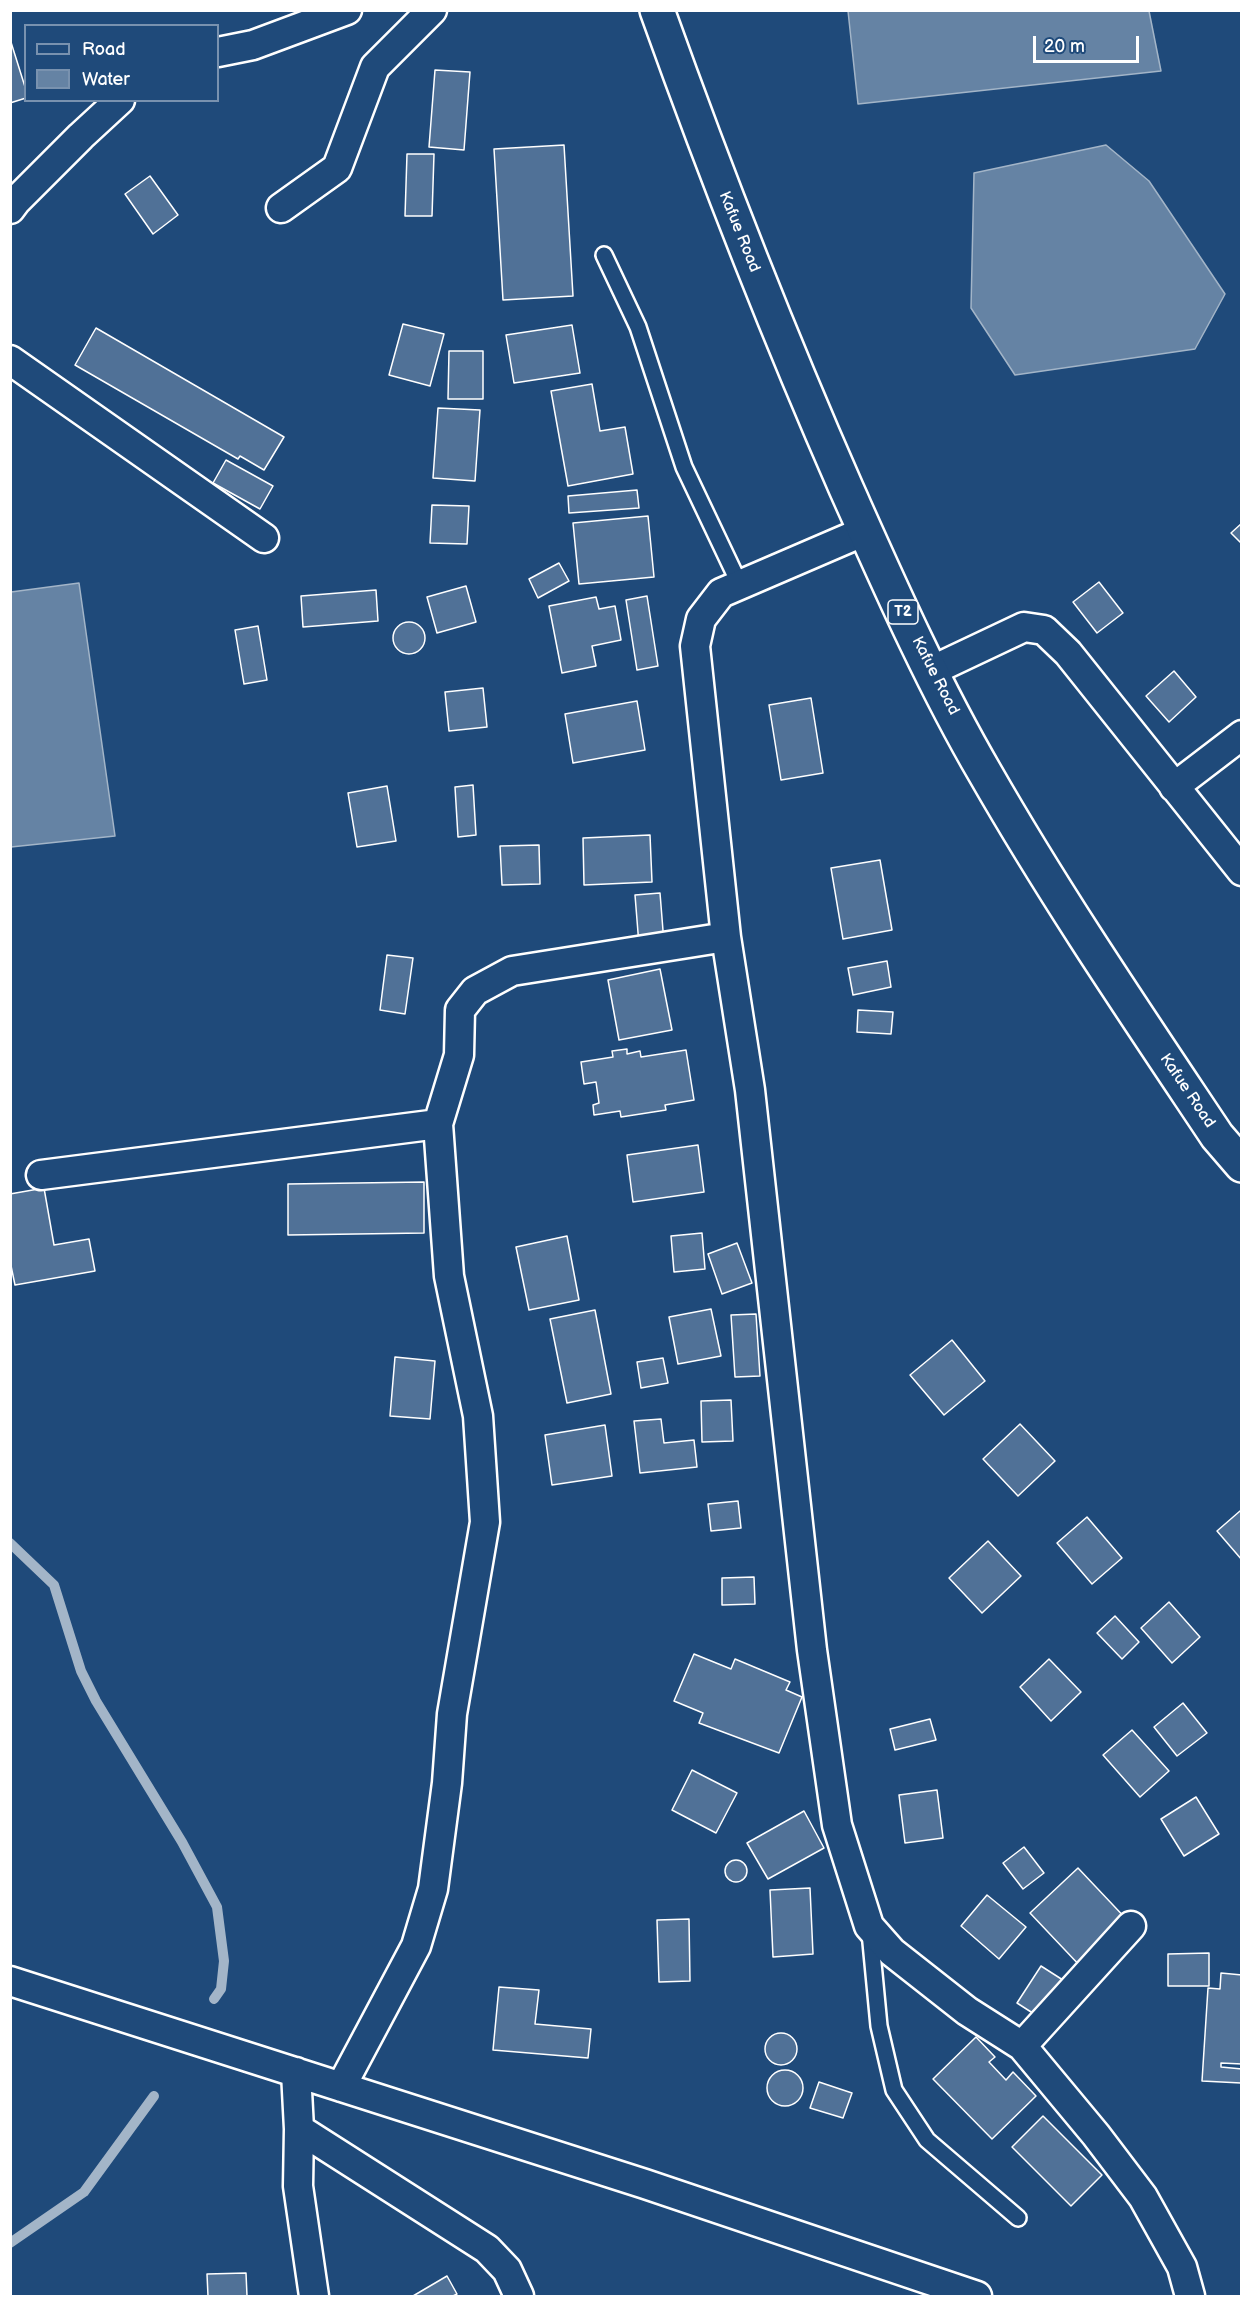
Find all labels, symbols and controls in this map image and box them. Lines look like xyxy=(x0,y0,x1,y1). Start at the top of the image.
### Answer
legend xyxy=(24,24,219,102)
scale bar xyxy=(1036,24,1142,62)
text: 20 m xyxy=(1044,36,1085,57)
text: Road xyxy=(82,39,126,60)
text: Water xyxy=(82,69,130,90)
street label: Kafue Road xyxy=(714,189,764,275)
road number: T2 xyxy=(888,600,918,624)
street label: Kafue Road xyxy=(907,634,963,718)
street label: Kafue Road xyxy=(1155,1050,1219,1132)

